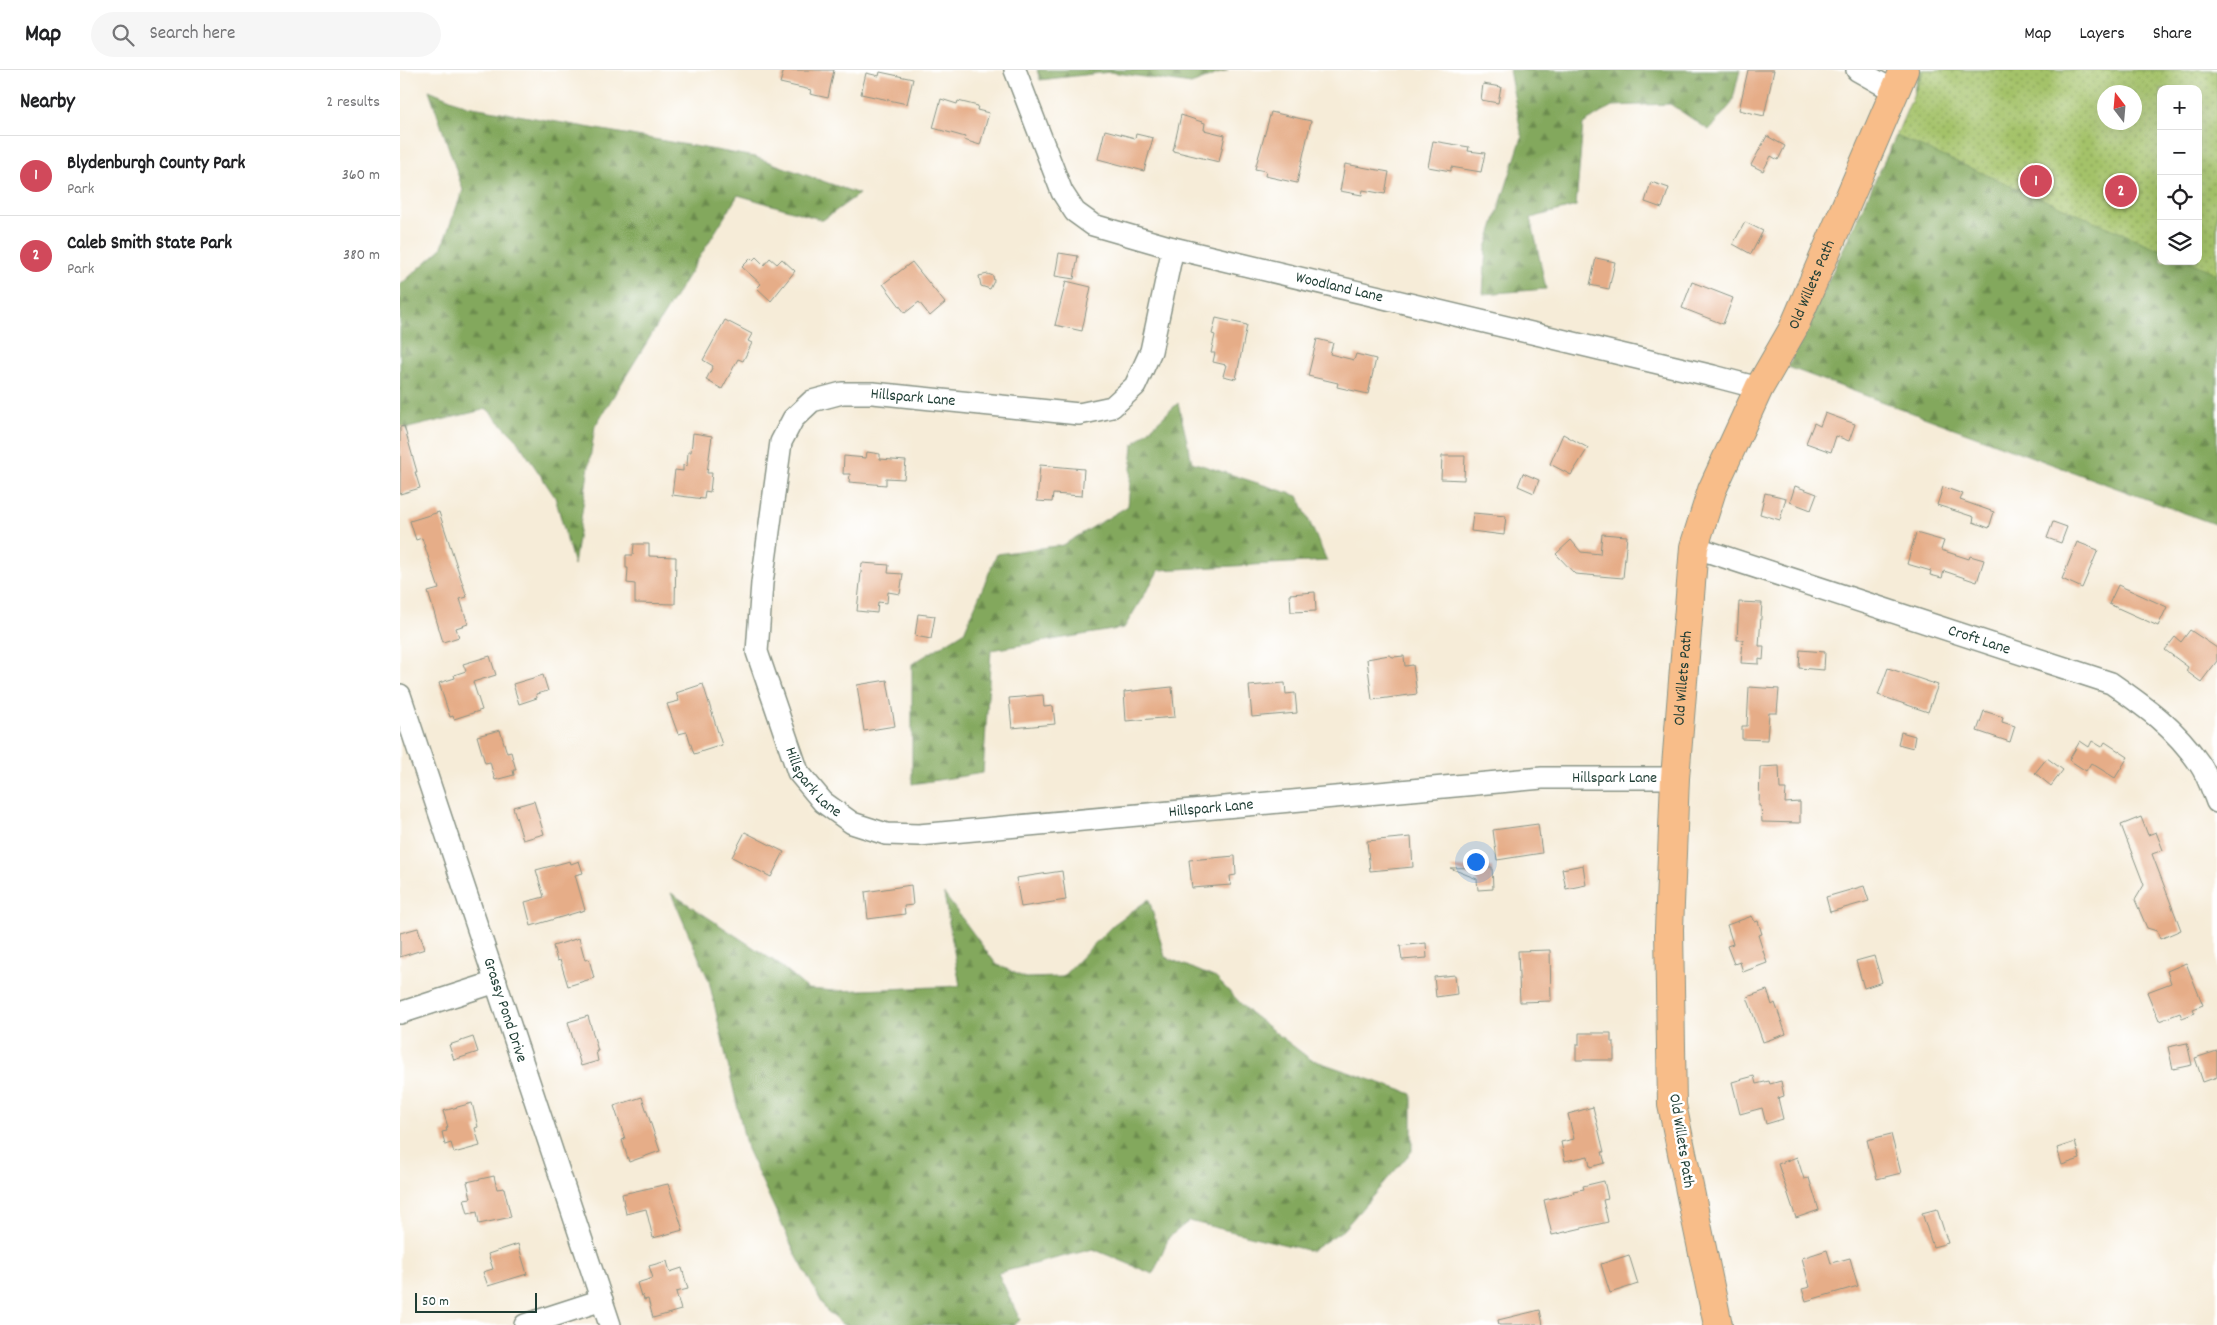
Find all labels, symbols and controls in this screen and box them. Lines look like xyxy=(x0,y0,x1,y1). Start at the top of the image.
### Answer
search box xyxy=(91,12,441,57)
text: Map xyxy=(25,18,61,52)
icon: search xyxy=(109,21,137,49)
text: Search here xyxy=(149,21,235,48)
text: Map xyxy=(2024,22,2051,47)
text: Layers xyxy=(2079,22,2125,47)
text: Share xyxy=(2153,22,2192,47)
north arrow xyxy=(2097,85,2142,130)
map controls xyxy=(2157,85,2202,265)
button: + xyxy=(2157,85,2202,130)
text: Nearby xyxy=(20,88,75,118)
text: 2 results xyxy=(326,91,380,114)
button: − xyxy=(2157,130,2202,175)
text: Blydenburgh County Park xyxy=(67,151,245,178)
pin: 1 xyxy=(2020,162,2052,200)
text: 1 xyxy=(34,164,38,187)
text: 360 m xyxy=(342,164,380,187)
pin: 2 xyxy=(2105,172,2137,210)
button: locate xyxy=(2157,175,2202,220)
text: Park xyxy=(67,178,94,201)
button: layers xyxy=(2157,220,2202,265)
text: Caleb Smith State Park xyxy=(67,231,232,258)
street label: Old Willets Path xyxy=(1783,236,1841,333)
text: 2 xyxy=(33,244,40,267)
text: 380 m xyxy=(343,244,380,267)
text: Park xyxy=(67,258,94,281)
street label: Woodland Lane xyxy=(1293,266,1385,309)
street label: Hillspark Lane xyxy=(870,383,956,413)
street label: Croft Lane xyxy=(1945,619,2014,661)
street label: Old Willets Path xyxy=(1668,630,1699,727)
street label: Hillspark Lane xyxy=(779,744,846,823)
street label: Hillspark Lane xyxy=(1572,767,1657,790)
street label: Hillspark Lane xyxy=(1168,793,1254,824)
your location xyxy=(1463,849,1489,875)
street label: Grassy Pond Drive xyxy=(477,955,533,1065)
street label: Old Willets Path xyxy=(1662,1092,1700,1190)
scale bar xyxy=(415,1290,538,1313)
text: 50 m xyxy=(422,1292,449,1312)

